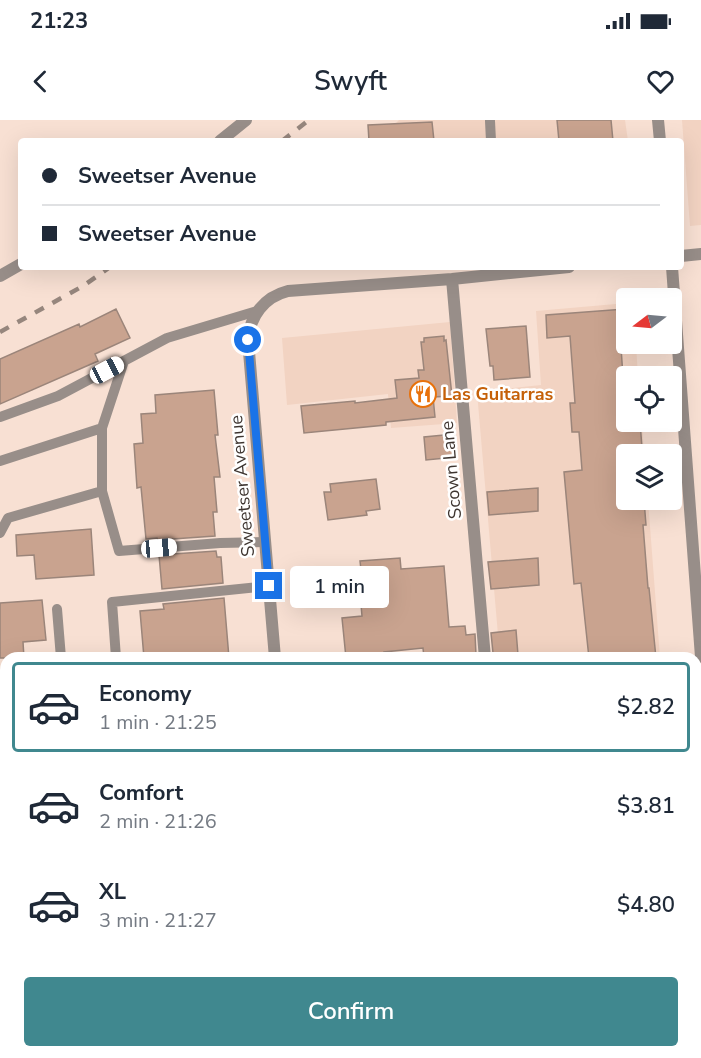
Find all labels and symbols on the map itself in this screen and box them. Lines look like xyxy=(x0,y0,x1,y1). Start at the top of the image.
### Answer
north arrow xyxy=(616,288,682,354)
route start xyxy=(234,326,261,353)
car xyxy=(87,354,127,386)
restaurant icon: Las Guitarras xyxy=(408,379,438,409)
place label: Las Guitarras xyxy=(442,382,553,406)
street label: Sweetser Avenue xyxy=(224,414,260,558)
street label: Scown Lane xyxy=(435,420,467,520)
car xyxy=(140,537,178,559)
callout: 1 min xyxy=(290,565,389,607)
route end xyxy=(255,572,282,599)

